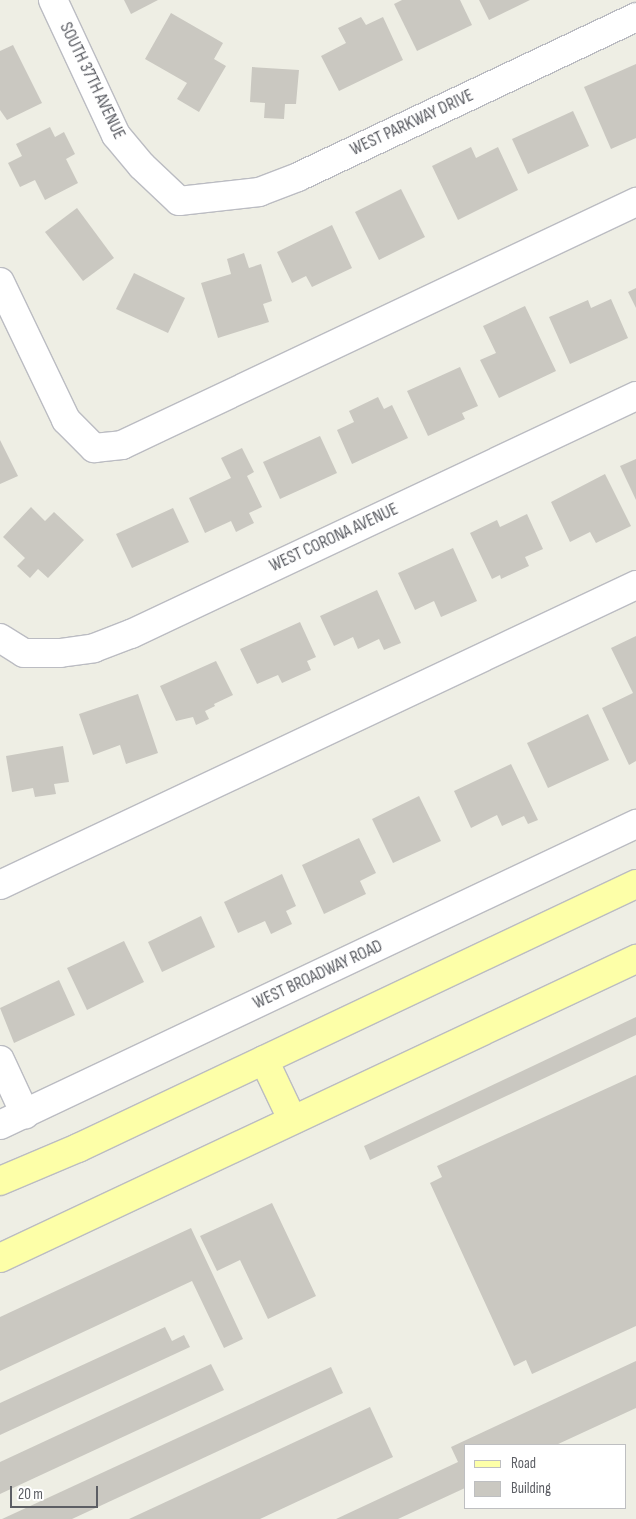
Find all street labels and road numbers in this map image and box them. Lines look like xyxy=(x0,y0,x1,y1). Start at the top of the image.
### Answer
street label: SOUTH 37TH AVENUE xyxy=(54,19,130,143)
street label: WEST PARKWAY DRIVE xyxy=(347,85,477,161)
street label: WEST CORONA AVENUE xyxy=(266,499,402,577)
street label: WEST BROADWAY ROAD xyxy=(250,936,386,1014)

